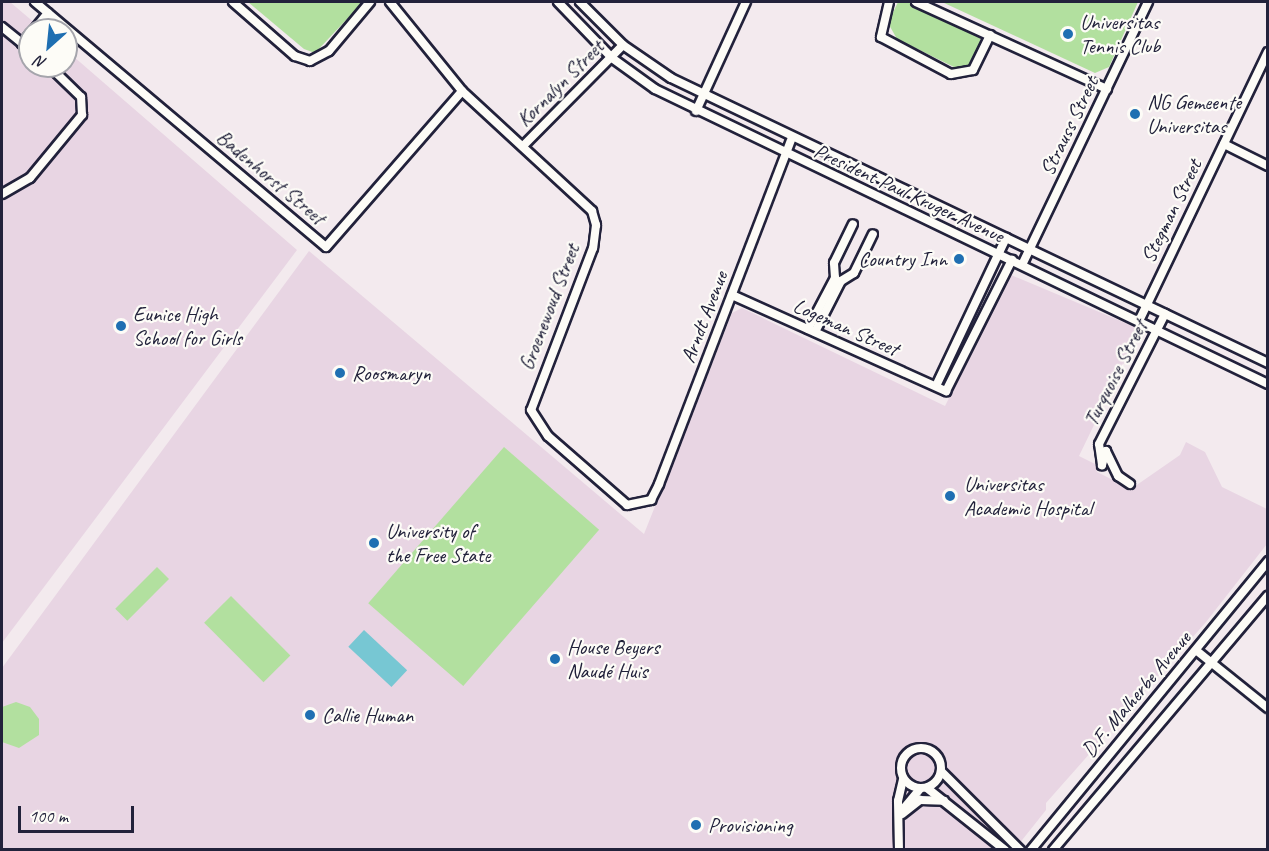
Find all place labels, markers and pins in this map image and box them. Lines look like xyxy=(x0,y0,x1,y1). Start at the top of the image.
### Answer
place label: Universitas Tennis Club xyxy=(1080,9,1160,59)
marker: Universitas Tennis Club xyxy=(1061,27,1075,41)
place label: NG Gemeente Universitas xyxy=(1147,89,1241,139)
marker: NG Gemeente Universitas xyxy=(1128,107,1142,121)
place label: Country Inn xyxy=(859,246,947,272)
marker: Country Inn xyxy=(952,252,966,266)
place label: Eunice High School for Girls xyxy=(133,301,242,351)
marker: Eunice High School for Girls xyxy=(114,319,128,333)
place label: Roosmaryn xyxy=(352,360,431,386)
marker: Roosmaryn xyxy=(333,366,347,380)
place label: Universitas Academic Hospital xyxy=(964,471,1092,521)
marker: Universitas Academic Hospital xyxy=(941,487,959,505)
place label: University of the Free State xyxy=(386,518,491,568)
marker: University of the Free State xyxy=(367,536,381,550)
place label: House Beyers Naudé Huis xyxy=(567,634,660,684)
marker: House Beyers Naudé Huis xyxy=(548,652,562,666)
place label: Callie Human xyxy=(322,702,413,728)
marker: Callie Human xyxy=(303,708,317,722)
place label: Provisioning xyxy=(708,812,792,838)
marker: Provisioning xyxy=(689,818,703,832)

